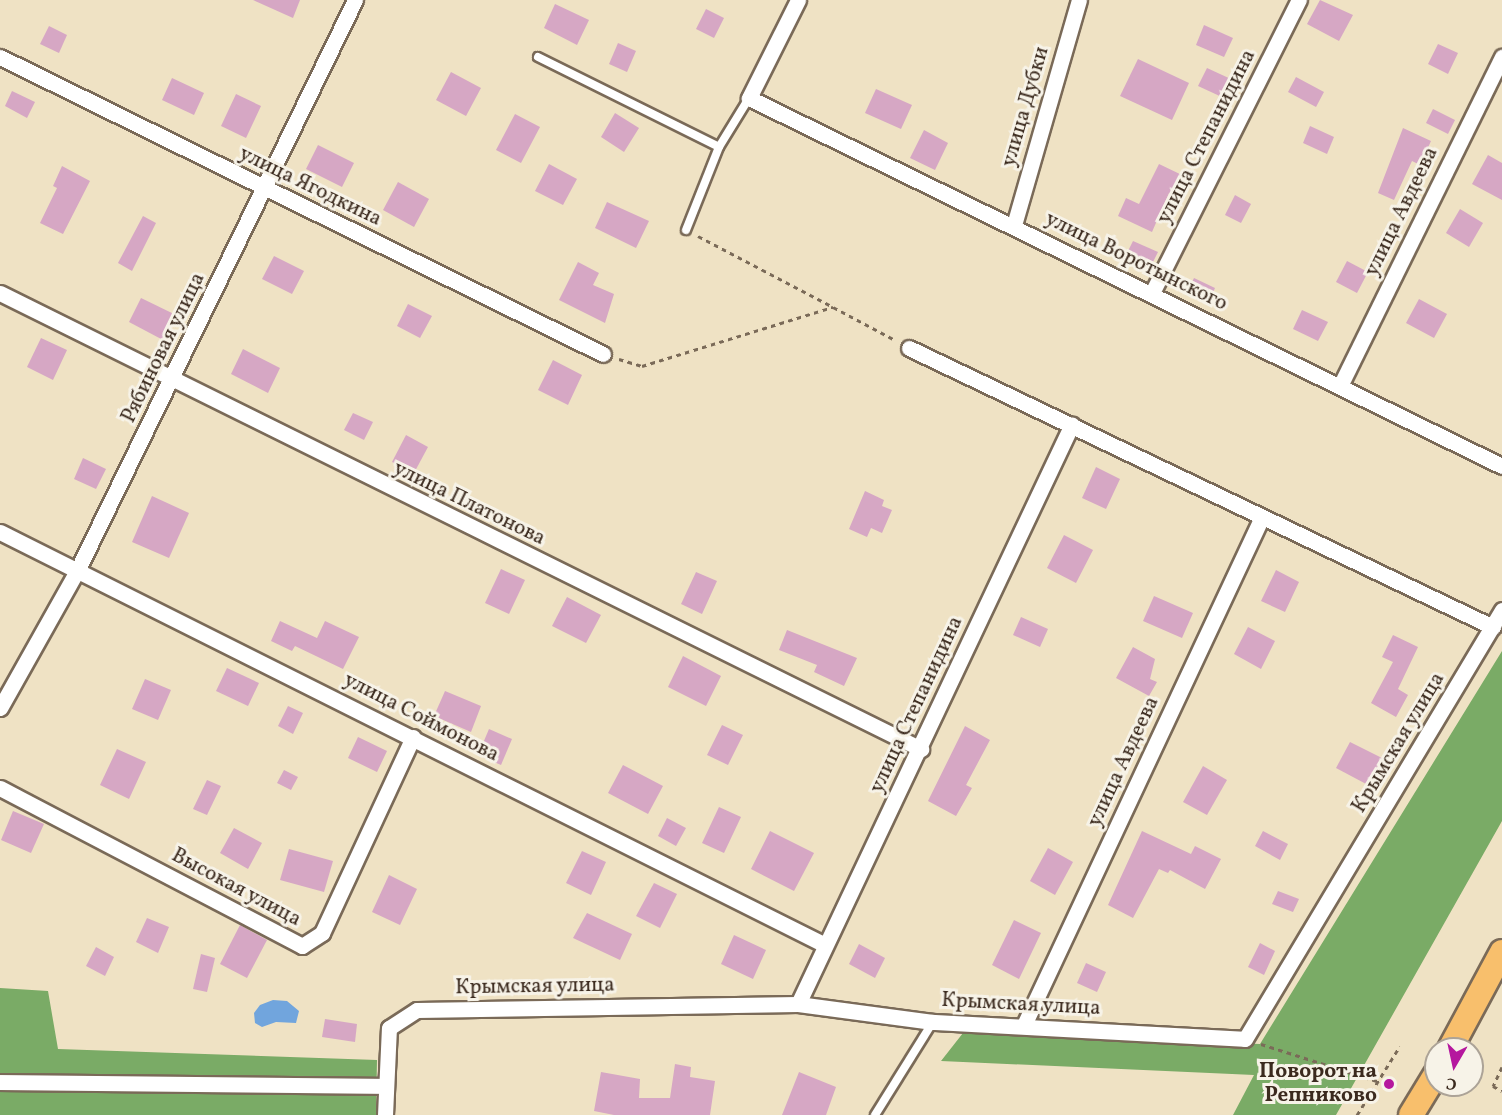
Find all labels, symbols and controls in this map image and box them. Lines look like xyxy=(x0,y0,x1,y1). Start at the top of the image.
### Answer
street label: улица Дубки xyxy=(997,44,1055,170)
street label: улица Степанидина xyxy=(1152,46,1262,228)
street label: улица Ягодкина xyxy=(235,142,385,232)
street label: улица Авдеева xyxy=(1360,143,1444,281)
street label: улица Воротынского xyxy=(1041,207,1231,317)
street label: Рябиновая улица xyxy=(117,268,211,428)
street label: улица Платонова xyxy=(389,456,549,552)
street label: улица Степанидина xyxy=(865,613,969,797)
street label: улица Соймонова xyxy=(339,668,503,768)
street label: Крымская улица xyxy=(1347,668,1451,818)
street label: улица Авдеева xyxy=(1083,693,1165,831)
street label: Высокая улица xyxy=(167,843,305,933)
street label: Крымская улица xyxy=(455,973,615,1001)
street label: Крымская улица xyxy=(940,988,1102,1022)
north arrow xyxy=(1424,1037,1484,1097)
place label: Поворот на Репниково xyxy=(1259,1059,1377,1109)
text: С xyxy=(1445,1071,1458,1094)
marker: Поворот на Репниково xyxy=(1382,1077,1396,1091)

